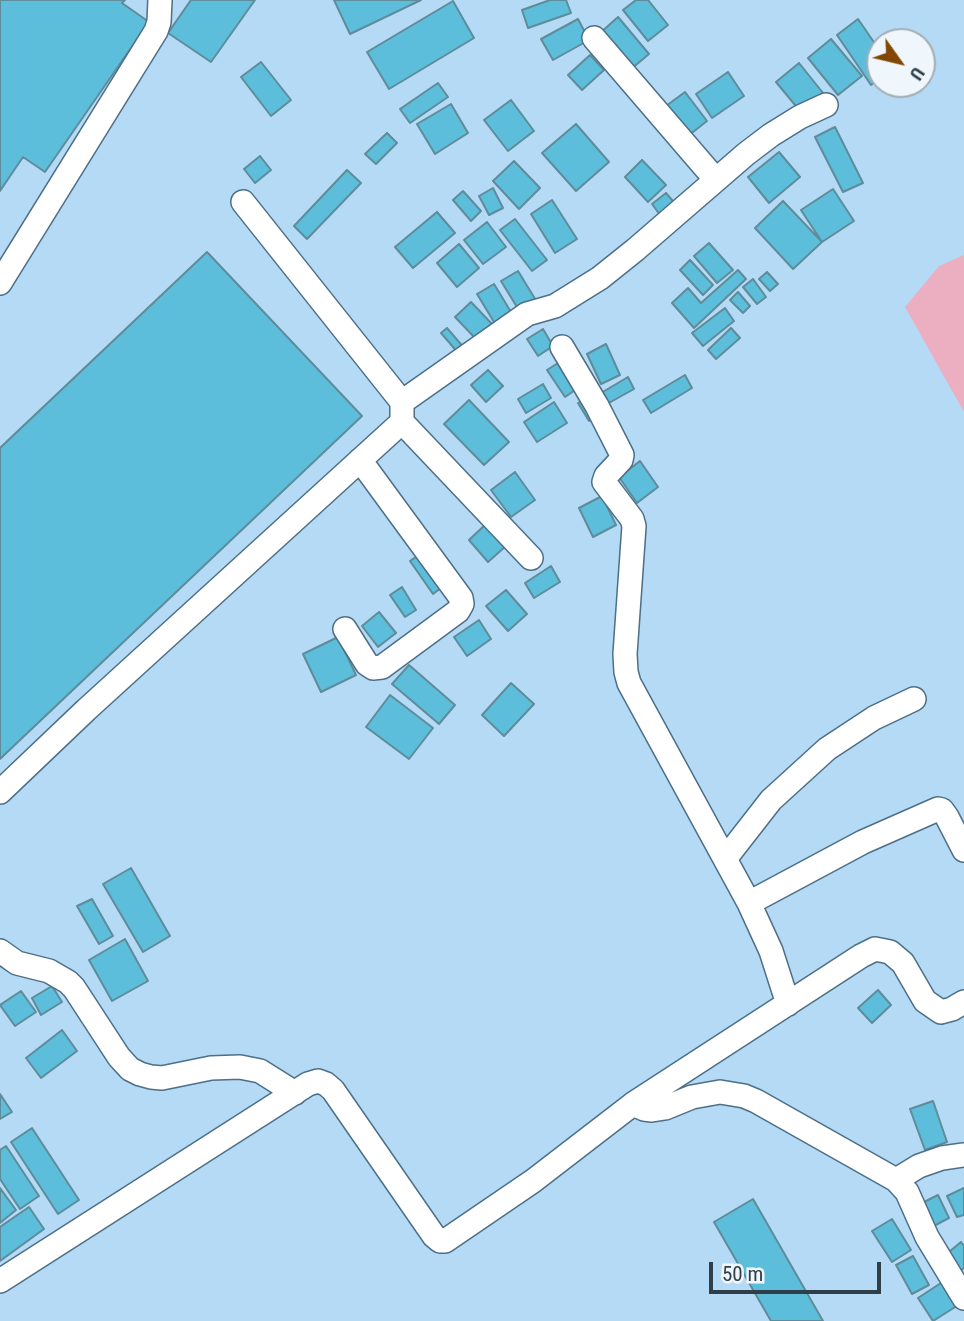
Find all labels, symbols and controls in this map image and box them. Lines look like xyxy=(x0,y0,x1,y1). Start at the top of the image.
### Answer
north arrow xyxy=(866,28,936,98)
text: U xyxy=(905,63,930,85)
scale bar xyxy=(712,1248,884,1292)
text: 50 m xyxy=(722,1262,763,1286)

